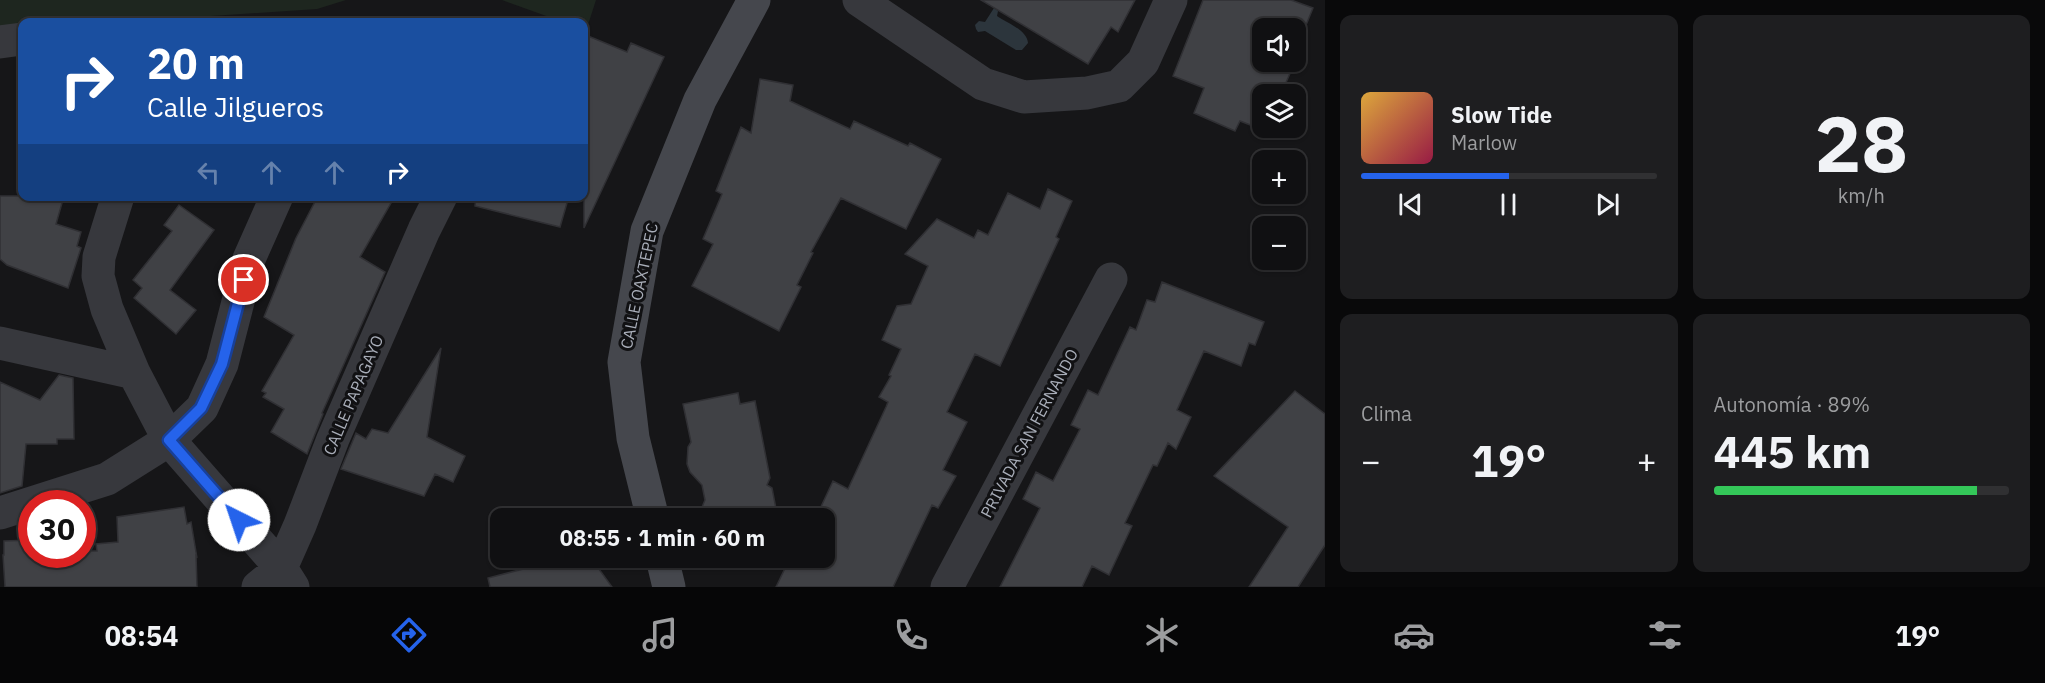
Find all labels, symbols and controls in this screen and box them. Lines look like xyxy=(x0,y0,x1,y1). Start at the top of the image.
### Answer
map controls xyxy=(1252,18,1306,270)
button: sound xyxy=(1252,18,1306,72)
text: 20 m xyxy=(147,36,245,91)
icon: right xyxy=(48,42,126,120)
button: layers xyxy=(1252,84,1306,138)
text: Calle Jilgueros xyxy=(147,89,324,124)
text: 28 xyxy=(1814,92,1908,193)
text: Slow Tide xyxy=(1451,100,1552,129)
text: Marlow xyxy=(1451,129,1517,156)
button: + xyxy=(1252,150,1306,204)
icon: left xyxy=(192,156,225,189)
icon: ahead xyxy=(255,156,288,189)
icon: ahead xyxy=(318,156,351,189)
icon: right xyxy=(381,156,414,189)
text: km/h xyxy=(1838,182,1885,209)
icon: previous xyxy=(1394,188,1427,221)
icon: pause xyxy=(1492,188,1525,221)
icon: next xyxy=(1591,188,1624,221)
button: − xyxy=(1252,216,1306,270)
street label: CALLE OAXTEPEC xyxy=(616,221,662,351)
pin xyxy=(218,254,269,305)
icon: arrive xyxy=(227,263,260,296)
street label: CALLE PAPAGAYO xyxy=(319,332,387,458)
street label: PRIVADA SAN FERNANDO xyxy=(976,345,1082,521)
text: Autonomía · 89% xyxy=(1714,391,1870,418)
text: Clima xyxy=(1361,400,1412,427)
text: 445 km xyxy=(1714,422,1871,480)
text: 19° xyxy=(1471,431,1546,489)
text: − xyxy=(1361,439,1381,482)
text: + xyxy=(1637,439,1657,482)
position arrow xyxy=(207,488,271,552)
speed limit sign: 30 xyxy=(18,490,96,568)
text: 08:55 · 1 min · 60 m xyxy=(560,523,765,552)
icon: directions xyxy=(388,614,430,656)
icon: music xyxy=(639,614,681,656)
icon: phone xyxy=(890,614,932,656)
icon: climate xyxy=(1141,614,1183,656)
icon: car xyxy=(1393,614,1435,656)
icon: filters xyxy=(1644,614,1686,656)
text: 08:54 xyxy=(105,618,178,653)
text: 19° xyxy=(1895,618,1940,653)

